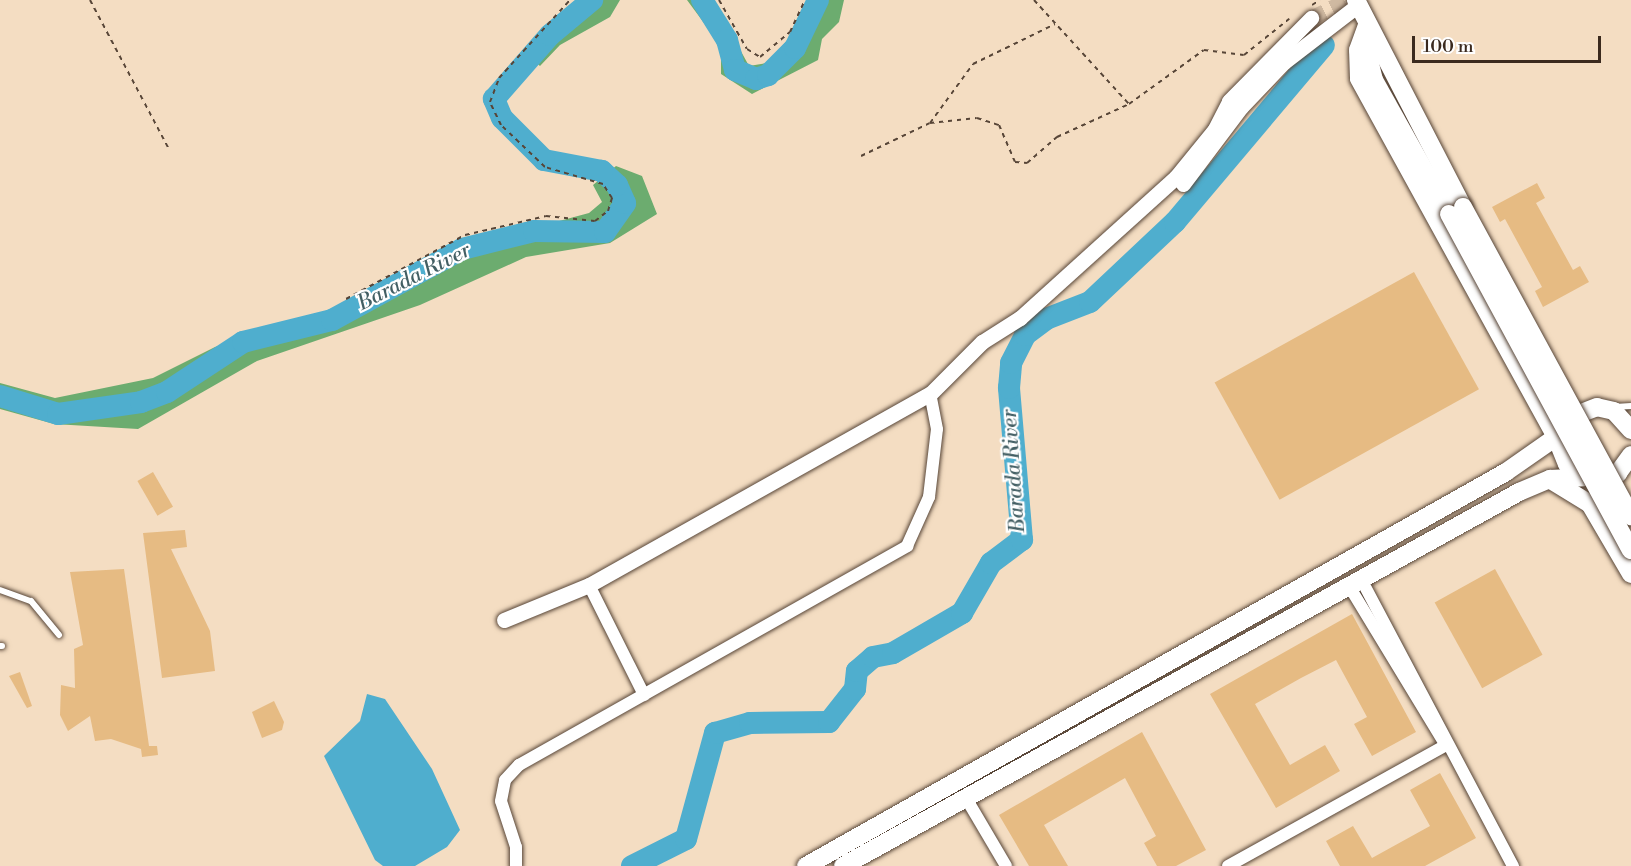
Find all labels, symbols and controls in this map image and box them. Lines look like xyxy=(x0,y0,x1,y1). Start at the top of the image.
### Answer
scale bar xyxy=(1415,24,1604,62)
text: 100 m xyxy=(1423,35,1474,58)
water label: Barada River xyxy=(353,238,475,316)
water label: Barada River xyxy=(997,408,1031,534)

